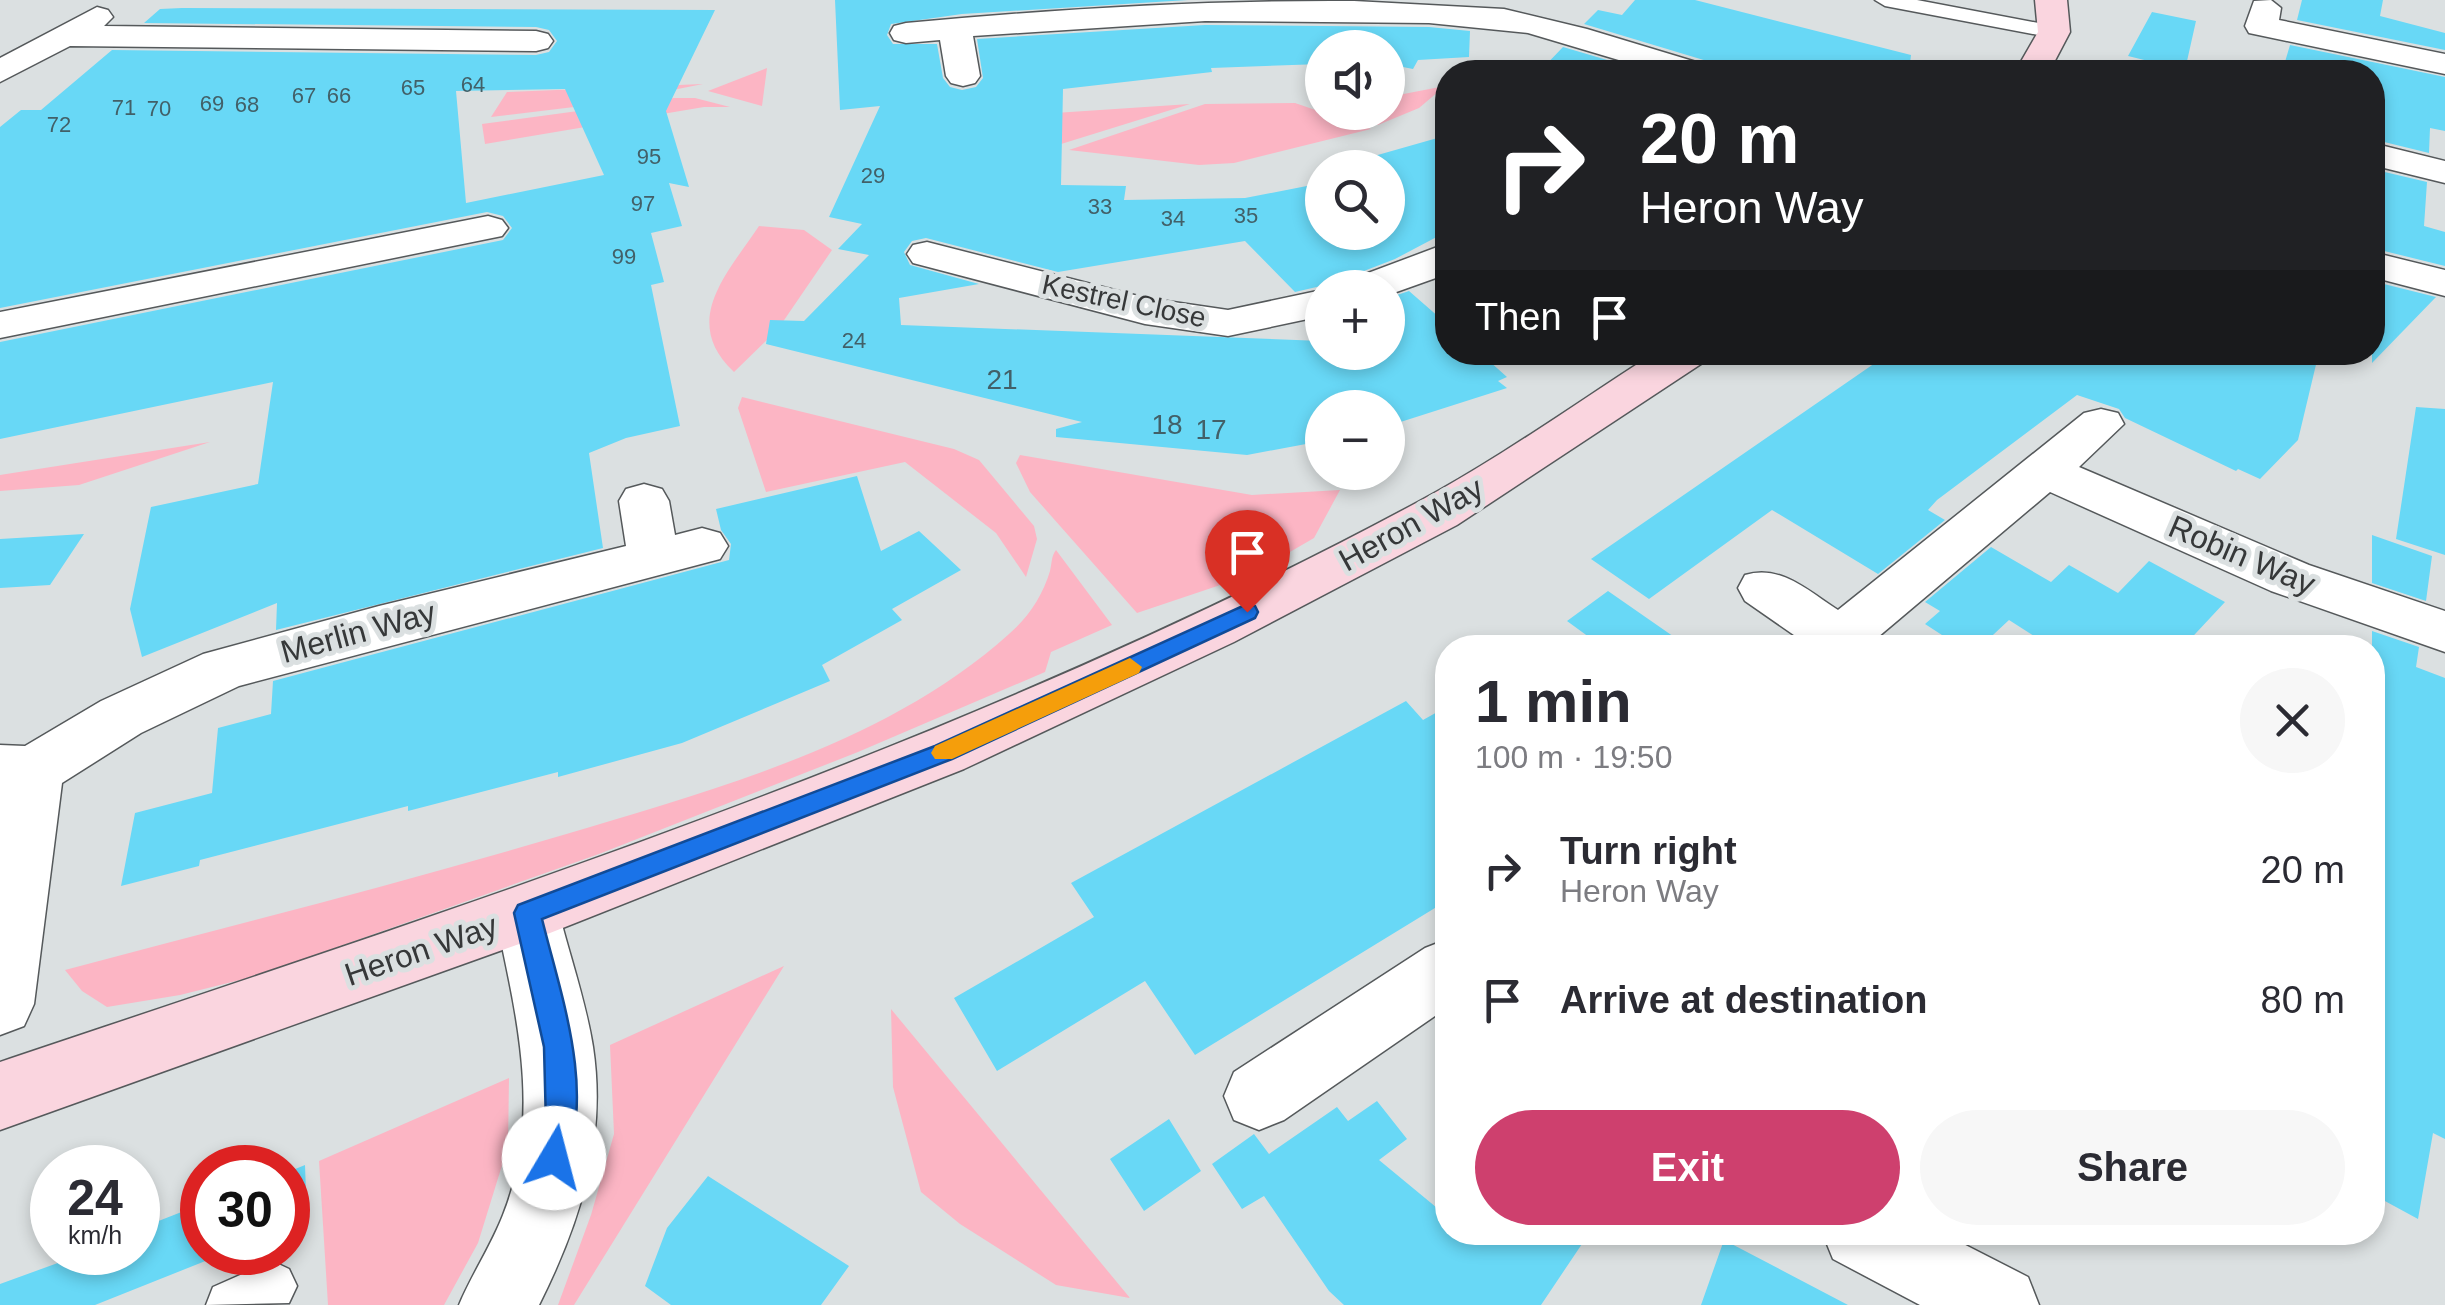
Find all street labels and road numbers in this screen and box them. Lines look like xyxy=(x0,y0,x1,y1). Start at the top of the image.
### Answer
street label: Kestrel Close xyxy=(1039,269,1209,333)
street label: Heron Way xyxy=(1333,470,1489,578)
street label: Robin Way xyxy=(2163,508,2321,602)
street label: Merlin Way xyxy=(277,594,439,670)
street label: Heron Way xyxy=(340,907,502,993)

